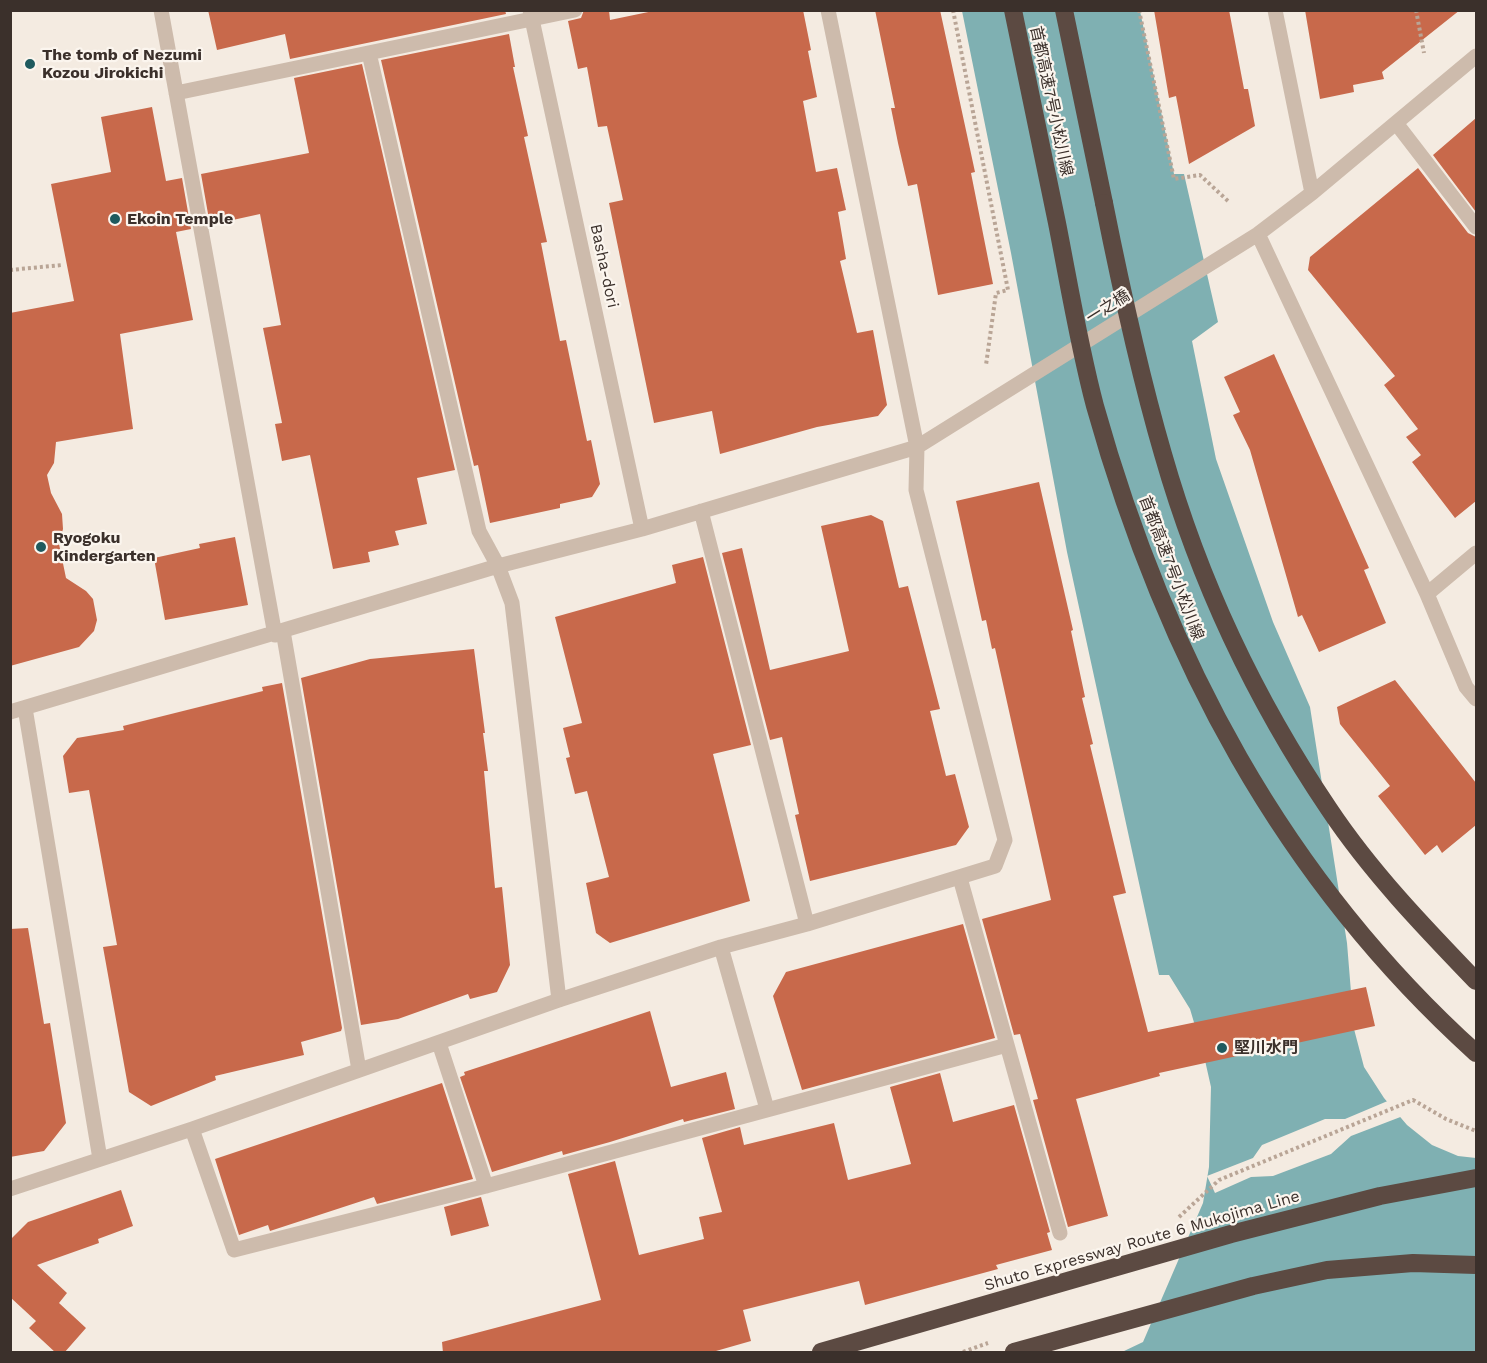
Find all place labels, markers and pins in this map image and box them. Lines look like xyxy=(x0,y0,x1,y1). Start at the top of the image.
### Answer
place label: The tomb of Nezumi Kozou Jirokichi xyxy=(42,45,202,83)
marker: The tomb of Nezumi Kozou Jirokichi xyxy=(23,57,37,71)
place label: Ekoin Temple xyxy=(127,209,233,229)
marker: Ekoin Temple xyxy=(108,212,122,226)
place label: Ryogoku Kindergarten xyxy=(53,528,156,566)
marker: Ryogoku Kindergarten xyxy=(34,540,48,554)
place label: 堅川水門 xyxy=(1234,1038,1298,1058)
marker: 堅川水門 xyxy=(1215,1041,1229,1055)

